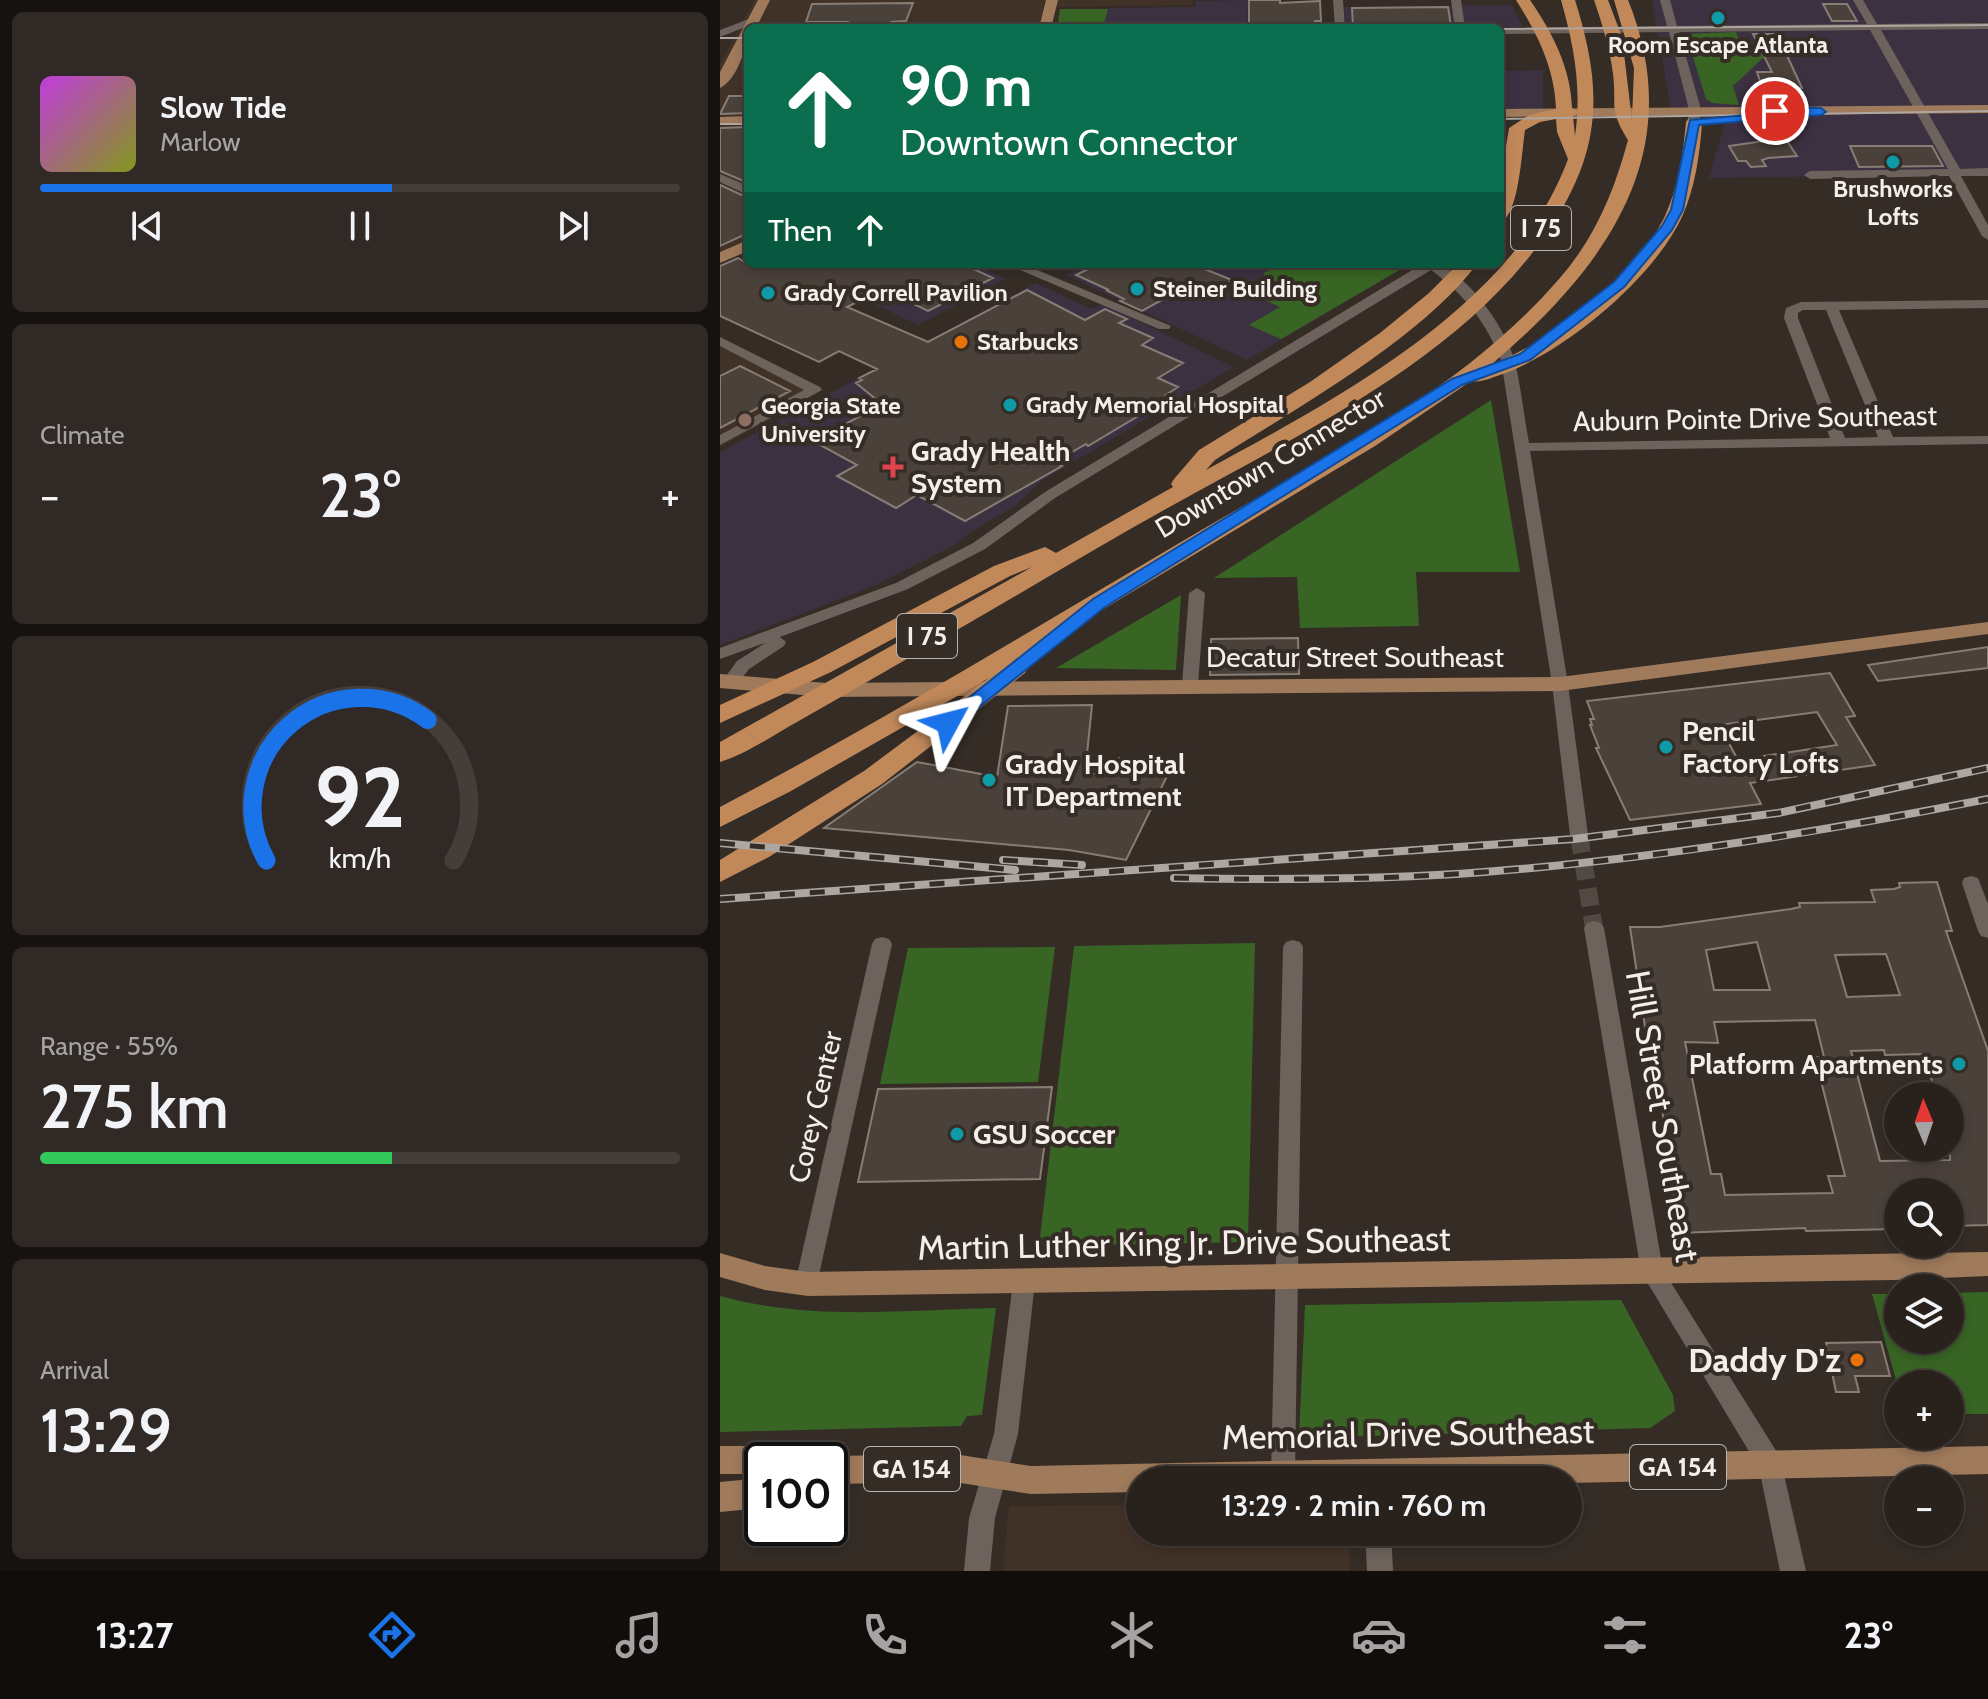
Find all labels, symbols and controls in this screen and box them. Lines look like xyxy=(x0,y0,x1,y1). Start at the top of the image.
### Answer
marker: Room Escape Atlanta xyxy=(1709,9,1727,27)
place label: Room Escape Atlanta xyxy=(1608,30,1828,59)
text: 90 m xyxy=(900,52,1032,120)
icon: ahead xyxy=(768,56,872,160)
pin xyxy=(1741,77,1809,145)
text: Slow Tide xyxy=(160,89,287,126)
icon: arrive xyxy=(1753,89,1797,133)
text: Downtown Connector xyxy=(900,120,1237,164)
text: Marlow xyxy=(160,126,241,158)
marker: Brushworks Lofts xyxy=(1884,153,1902,171)
place label: Brushworks Lofts xyxy=(1833,174,1953,231)
icon: previous xyxy=(125,204,169,248)
icon: pause xyxy=(338,204,382,248)
icon: next xyxy=(551,204,595,248)
road number: I 75 xyxy=(1511,206,1571,250)
icon: ahead xyxy=(848,208,892,252)
text: Then xyxy=(768,212,832,249)
place label: Steiner Building xyxy=(1153,274,1317,303)
place label: Grady Correll Pavilion xyxy=(784,278,1008,307)
marker: Steiner Building xyxy=(1128,280,1146,298)
marker: Grady Correll Pavilion xyxy=(759,284,777,302)
place label: Starbucks xyxy=(977,327,1078,356)
marker: Starbucks xyxy=(952,333,970,351)
street label: Downtown Connector xyxy=(1149,381,1391,545)
place label: Grady Memorial Hospital xyxy=(1026,390,1284,419)
place label: Georgia State University xyxy=(761,391,901,448)
marker: Grady Memorial Hospital xyxy=(1001,396,1019,414)
street label: Auburn Pointe Drive Southeast xyxy=(1573,398,1937,438)
marker: Georgia State University xyxy=(736,411,754,429)
text: Climate xyxy=(40,419,125,451)
place label: Grady Health System xyxy=(911,434,1070,500)
marker: Grady Health System xyxy=(882,456,904,478)
text: 23° xyxy=(319,459,401,532)
text: − xyxy=(40,469,59,522)
text: + xyxy=(661,469,680,522)
road number: I 75 xyxy=(897,614,957,658)
street label: Decatur Street Southeast xyxy=(1206,640,1504,674)
position arrow xyxy=(906,681,990,765)
place label: Pencil Factory Lofts xyxy=(1682,714,1839,780)
marker: Pencil Factory Lofts xyxy=(1657,738,1675,756)
text: 92 xyxy=(315,747,405,848)
place label: Grady Hospital IT Department xyxy=(1005,747,1185,813)
marker: Grady Hospital IT Department xyxy=(980,771,998,789)
text: km/h xyxy=(329,841,391,876)
street label: Hill Street Southeast xyxy=(1617,967,1709,1265)
street label: Corey Center xyxy=(781,1028,849,1186)
text: Range · 55% xyxy=(40,1030,178,1062)
place label: Platform Apartments xyxy=(1689,1047,1943,1081)
marker: Platform Apartments xyxy=(1950,1055,1968,1073)
text: 275 km xyxy=(40,1070,229,1143)
north arrow xyxy=(1884,1082,1964,1162)
map controls xyxy=(1884,1082,1964,1546)
place label: GSU Soccer xyxy=(973,1117,1116,1151)
marker: GSU Soccer xyxy=(948,1125,966,1143)
button: search xyxy=(1884,1178,1964,1258)
street label: Martin Luther King Jr. Drive Southeast xyxy=(917,1217,1451,1269)
button: layers xyxy=(1884,1274,1964,1354)
place label: Daddy D'z xyxy=(1688,1339,1841,1381)
marker: Daddy D'z xyxy=(1848,1351,1866,1369)
text: Arrival xyxy=(40,1354,109,1386)
button: + xyxy=(1884,1370,1964,1450)
text: 13:29 xyxy=(40,1394,172,1467)
street label: Memorial Drive Southeast xyxy=(1221,1410,1595,1458)
speed limit sign: 100 xyxy=(744,1442,848,1546)
road number: GA 154 xyxy=(1630,1445,1726,1489)
road number: GA 154 xyxy=(864,1447,960,1491)
button: − xyxy=(1884,1466,1964,1546)
text: 13:29 · 2 min · 760 m xyxy=(1222,1487,1486,1524)
icon: directions xyxy=(364,1607,420,1663)
icon: music xyxy=(611,1607,667,1663)
icon: phone xyxy=(857,1607,913,1663)
icon: climate xyxy=(1104,1607,1160,1663)
icon: car xyxy=(1351,1607,1407,1663)
icon: filters xyxy=(1597,1607,1653,1663)
text: 13:27 xyxy=(95,1613,173,1657)
text: 23° xyxy=(1844,1613,1893,1657)

